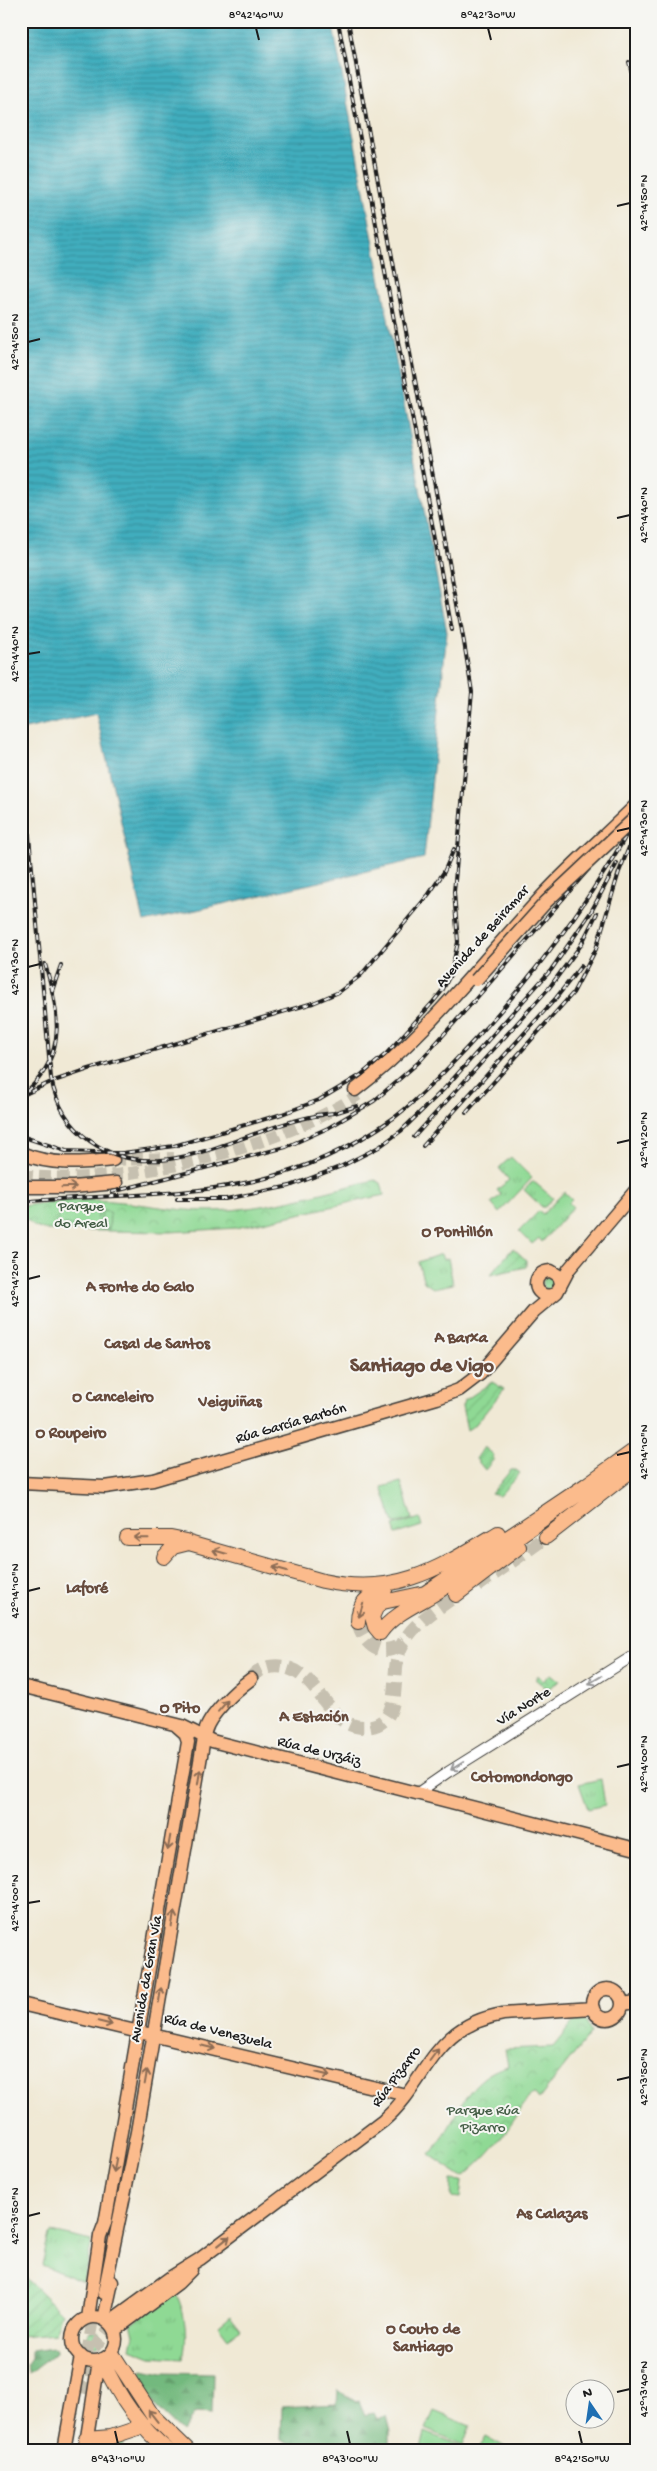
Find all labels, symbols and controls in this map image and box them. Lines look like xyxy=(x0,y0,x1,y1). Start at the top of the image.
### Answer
text: 8°42'40"W xyxy=(229,9,283,23)
text: 8°42'30"W xyxy=(461,9,515,23)
text: 42°14'50"N xyxy=(638,175,652,231)
text: 42°14'50"N xyxy=(9,314,23,370)
text: 42°14'40"N xyxy=(638,487,652,543)
text: 42°14'40"N xyxy=(9,626,23,682)
text: 42°14'30"N xyxy=(638,800,652,856)
street label: Avenida de Beiramar xyxy=(433,881,535,992)
text: 42°14'30"N xyxy=(9,939,23,995)
text: 42°14'20"N xyxy=(638,1112,652,1168)
one-way arrow xyxy=(60,1182,76,1192)
park label: Parque do Areal xyxy=(54,1198,108,1233)
district label: O Pontillón xyxy=(421,1224,493,1243)
text: 42°14'20"N xyxy=(9,1251,23,1307)
district label: A Fonte do Galo xyxy=(85,1279,195,1298)
district label: A Barxa xyxy=(433,1330,489,1349)
district label: Casal de Santos xyxy=(103,1336,211,1355)
district label: Santiago de Vigo xyxy=(350,1356,495,1379)
district label: O Canceleiro xyxy=(72,1389,154,1408)
district label: Veiguiñas xyxy=(197,1394,263,1413)
street label: Rúa García Barbón xyxy=(234,1400,348,1448)
text: 42°14'10"N xyxy=(638,1424,652,1480)
district label: O Roupeiro xyxy=(35,1425,107,1444)
one-way arrow xyxy=(133,1534,149,1543)
one-way arrow xyxy=(212,1546,228,1556)
text: 42°14'10"N xyxy=(9,1563,23,1619)
one-way arrow xyxy=(273,1564,289,1574)
district label: Laforé xyxy=(66,1579,109,1599)
one-way arrow xyxy=(355,1602,365,1618)
one-way arrow xyxy=(588,1675,602,1685)
street label: Vía Norte xyxy=(493,1683,555,1731)
one-way arrow xyxy=(217,1699,229,1712)
district label: O Pito xyxy=(160,1700,201,1719)
district label: A Estación xyxy=(278,1709,349,1728)
street label: Rúa de Urzáiz xyxy=(275,1733,363,1771)
text: 42°14'00"N xyxy=(638,1735,652,1792)
one-way arrow xyxy=(450,1762,464,1772)
one-way arrow xyxy=(194,1769,204,1785)
district label: Cotomondongo xyxy=(470,1769,574,1788)
one-way arrow xyxy=(164,1835,174,1851)
text: 42°14'00"N xyxy=(9,1874,23,1931)
one-way arrow xyxy=(169,1911,179,1927)
street label: Avenida da Gran Vía xyxy=(127,1913,167,2044)
one-way arrow xyxy=(156,1987,166,2003)
street label: Rúa de Venezuela xyxy=(162,2010,275,2054)
one-way arrow xyxy=(97,2019,113,2028)
one-way arrow xyxy=(199,2043,215,2052)
street label: Rúa Pizarro xyxy=(368,2043,426,2111)
text: 42°13'50"N xyxy=(638,2048,652,2106)
one-way arrow xyxy=(428,2049,439,2062)
one-way arrow xyxy=(142,2070,152,2086)
one-way arrow xyxy=(315,2070,331,2079)
park label: Parque Rúa Pizarro xyxy=(446,2102,520,2137)
one-way arrow xyxy=(110,2157,120,2173)
text: 42°13'50"N xyxy=(9,2187,23,2245)
district label: As Calazas xyxy=(516,2206,589,2225)
one-way arrow xyxy=(217,2235,230,2246)
district label: O Couto de Santiago xyxy=(386,2321,461,2358)
text: 42°13'40"N xyxy=(638,2361,652,2417)
north arrow xyxy=(564,2378,614,2428)
text: N xyxy=(581,2384,594,2403)
one-way arrow xyxy=(148,2410,159,2423)
text: 8°43'10"W xyxy=(91,2453,145,2467)
text: 8°43'00"W xyxy=(322,2453,378,2467)
text: 8°42'50"W xyxy=(555,2453,609,2467)

